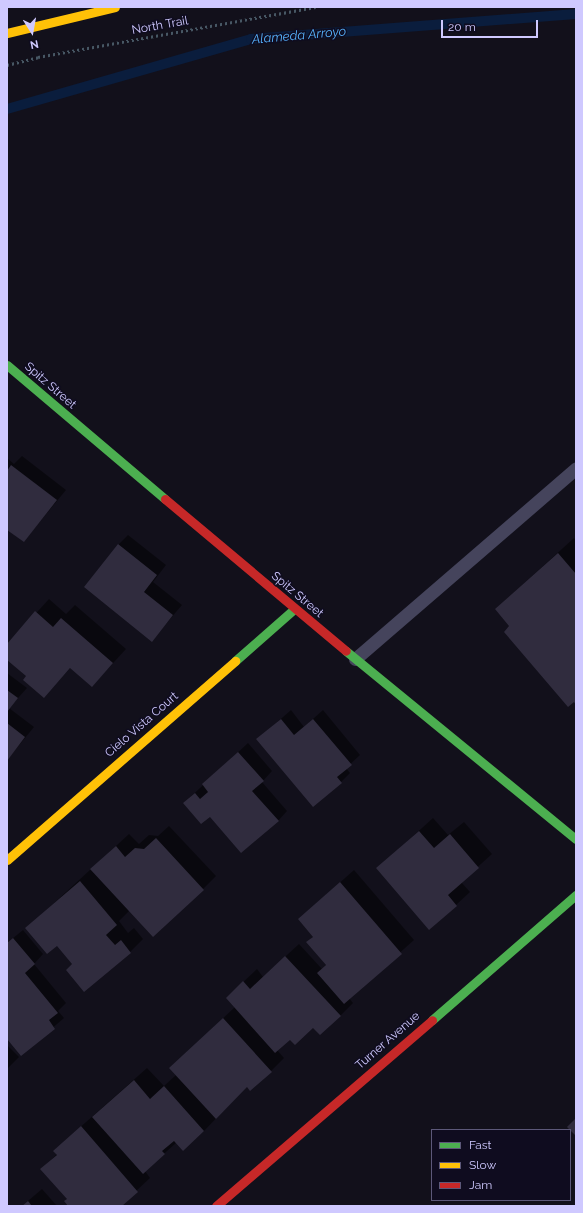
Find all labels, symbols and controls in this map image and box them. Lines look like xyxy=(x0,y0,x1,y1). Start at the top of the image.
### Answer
north arrow xyxy=(12,12,52,52)
scale bar xyxy=(443,12,540,38)
street label: North Trail xyxy=(130,14,190,38)
text: 20 m xyxy=(448,20,476,34)
water label: Alameda Arroyo xyxy=(251,24,347,48)
text: N xyxy=(29,37,40,51)
street label: Spitz Street xyxy=(21,360,79,412)
street label: Spitz Street xyxy=(268,569,326,621)
street label: Cielo Vista Court xyxy=(102,689,182,761)
street label: Turner Avenue xyxy=(353,1009,423,1073)
legend xyxy=(431,1129,571,1201)
text: Fast xyxy=(469,1138,492,1152)
text: Slow xyxy=(469,1158,496,1172)
text: Jam xyxy=(469,1178,492,1192)

